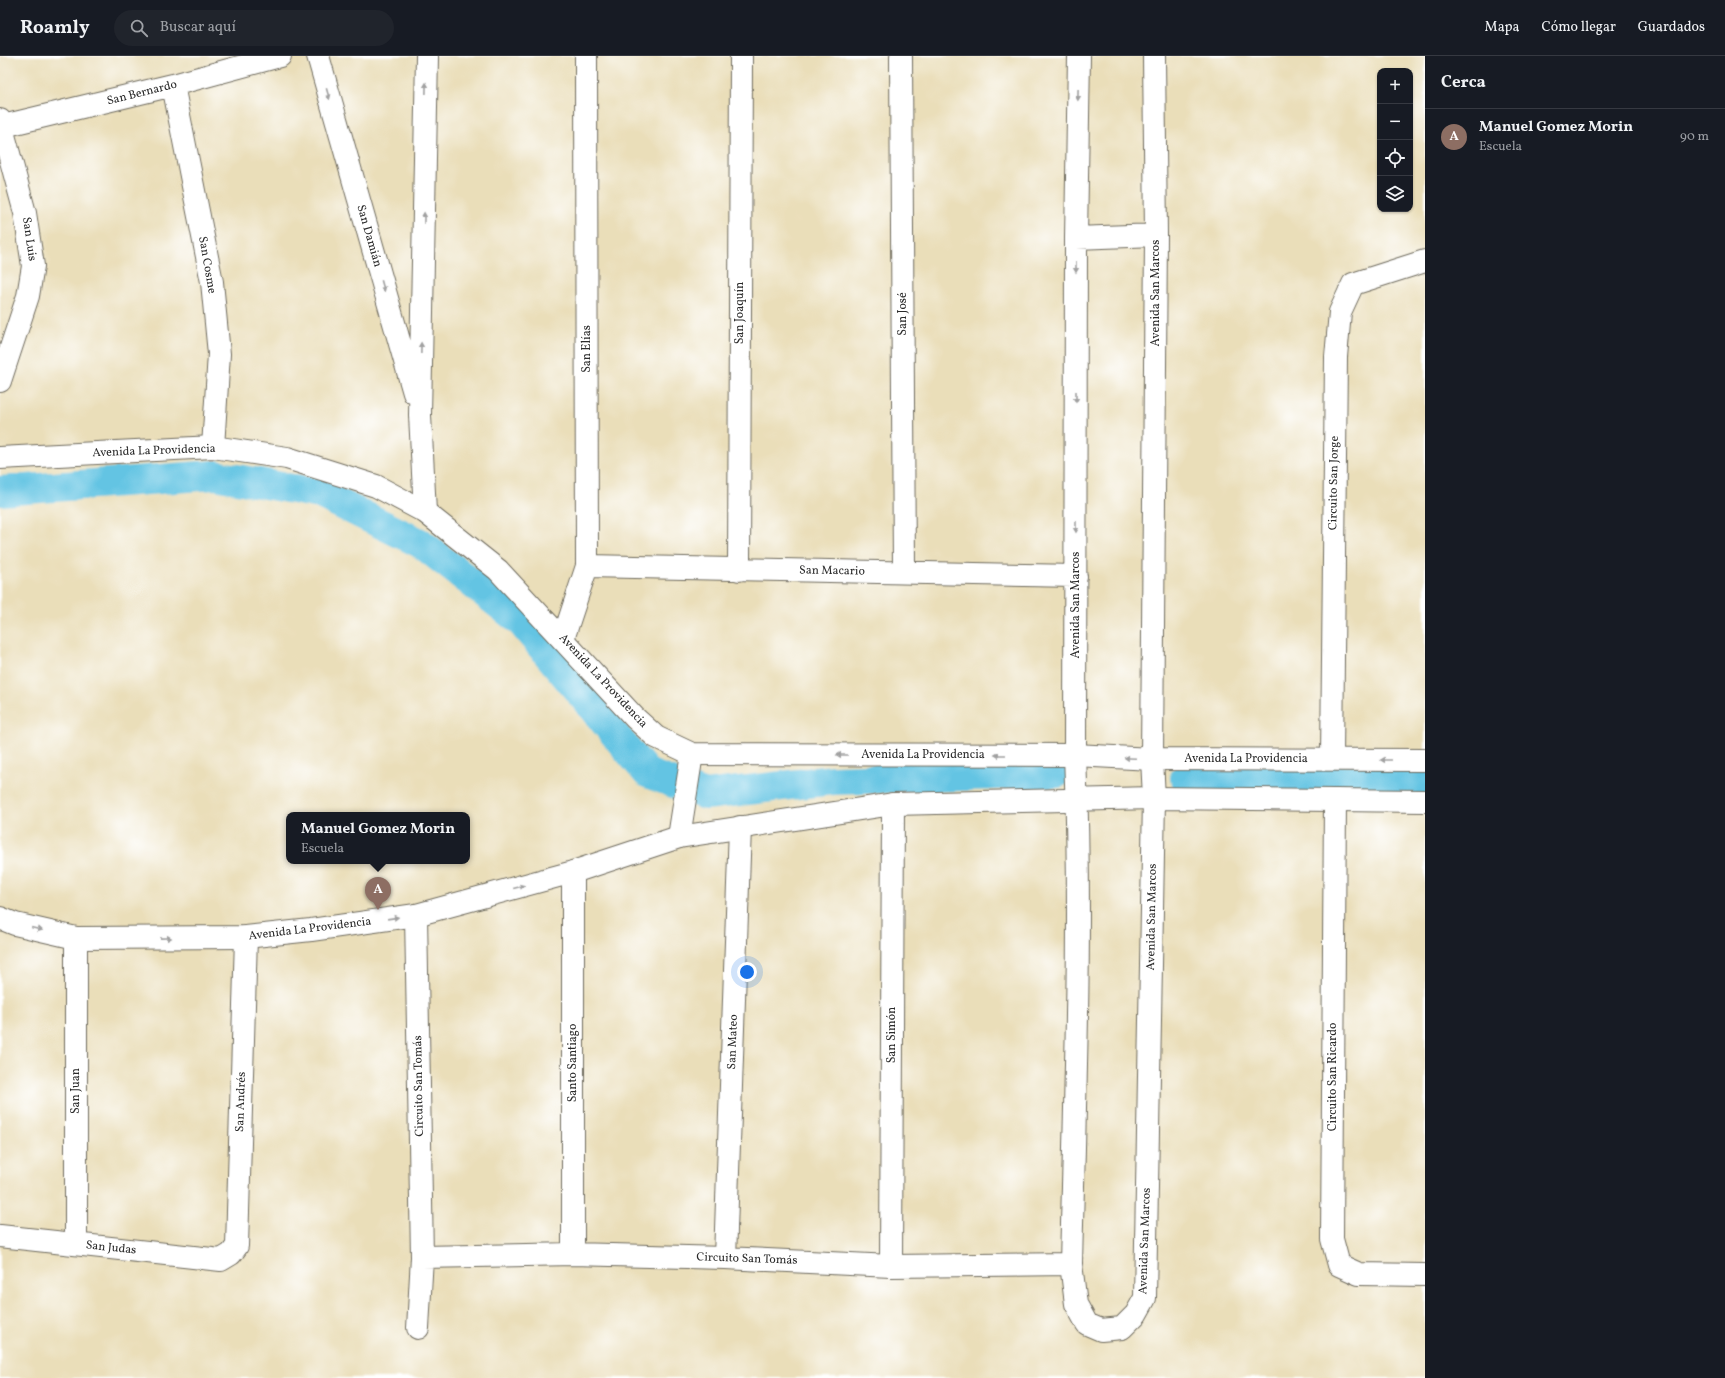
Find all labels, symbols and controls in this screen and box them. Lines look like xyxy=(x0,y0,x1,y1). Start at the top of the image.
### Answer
search box xyxy=(114,10,394,46)
text: Roamly xyxy=(20,15,90,41)
icon: search xyxy=(128,17,150,39)
text: Buscar aquí xyxy=(160,17,236,38)
text: Mapa xyxy=(1485,18,1520,37)
text: Cómo llegar xyxy=(1542,18,1616,37)
text: Guardados xyxy=(1638,18,1705,37)
map controls xyxy=(1377,68,1413,212)
button: + xyxy=(1377,68,1413,104)
text: Cerca xyxy=(1441,71,1486,94)
street label: San Bernardo xyxy=(105,77,179,109)
one-way arrow xyxy=(423,81,429,94)
one-way arrow xyxy=(326,87,332,100)
one-way arrow xyxy=(1075,89,1082,101)
button: − xyxy=(1377,104,1413,140)
text: Manuel Gomez Morin xyxy=(1479,117,1633,138)
text: A xyxy=(1449,128,1459,146)
text: 90 m xyxy=(1680,128,1709,146)
text: Escuela xyxy=(1479,138,1522,156)
button: locate xyxy=(1377,140,1413,176)
button: layers xyxy=(1377,176,1413,212)
street label: San Damián xyxy=(352,203,386,269)
one-way arrow xyxy=(421,211,427,224)
street label: San Luis xyxy=(18,216,40,262)
street label: San Cosme xyxy=(194,235,220,295)
street label: Avenida San Marcos xyxy=(1148,240,1164,346)
one-way arrow xyxy=(1073,261,1079,274)
one-way arrow xyxy=(380,280,386,292)
street label: San Joaquín xyxy=(732,282,748,344)
street label: San José xyxy=(895,292,911,336)
street label: San Elías xyxy=(579,325,595,373)
one-way arrow xyxy=(418,341,424,354)
one-way arrow xyxy=(1073,391,1079,404)
street label: Circuito San Jorge xyxy=(1325,435,1343,530)
street label: Avenida La Providencia xyxy=(92,441,216,461)
one-way arrow xyxy=(1073,521,1079,534)
street label: Avenida San Marcos xyxy=(1068,552,1084,658)
street label: San Macario xyxy=(799,562,865,580)
street label: Avenida La Providencia xyxy=(555,630,651,732)
street label: Avenida La Providencia xyxy=(861,747,985,763)
street label: Avenida La Providencia xyxy=(1184,751,1308,767)
one-way arrow xyxy=(835,752,848,758)
one-way arrow xyxy=(993,752,1006,758)
one-way arrow xyxy=(1124,755,1136,762)
one-way arrow xyxy=(1379,757,1392,763)
popup xyxy=(286,812,470,864)
text: Manuel Gomez Morin xyxy=(301,819,455,840)
text: Escuela xyxy=(301,840,344,858)
street label: Avenida San Marcos xyxy=(1143,863,1161,971)
pin: A xyxy=(365,877,391,910)
one-way arrow xyxy=(513,883,525,889)
street label: Avenida La Providencia xyxy=(248,914,372,944)
one-way arrow xyxy=(387,915,399,921)
one-way arrow xyxy=(31,926,43,932)
one-way arrow xyxy=(160,934,172,941)
your location xyxy=(737,962,757,982)
street label: San Simón xyxy=(884,1007,900,1063)
street label: San Mateo xyxy=(724,1014,742,1070)
street label: Circuito San Ricardo xyxy=(1325,1023,1341,1131)
street label: Santo Santiago xyxy=(565,1024,581,1102)
street label: Circuito San Tomás xyxy=(410,1035,428,1137)
street label: San Juan xyxy=(68,1068,84,1114)
street label: San Andrés xyxy=(232,1072,250,1132)
street label: Avenida San Marcos xyxy=(1135,1187,1155,1295)
street label: San Judas xyxy=(85,1237,137,1259)
street label: Circuito San Tomás xyxy=(696,1249,798,1269)

